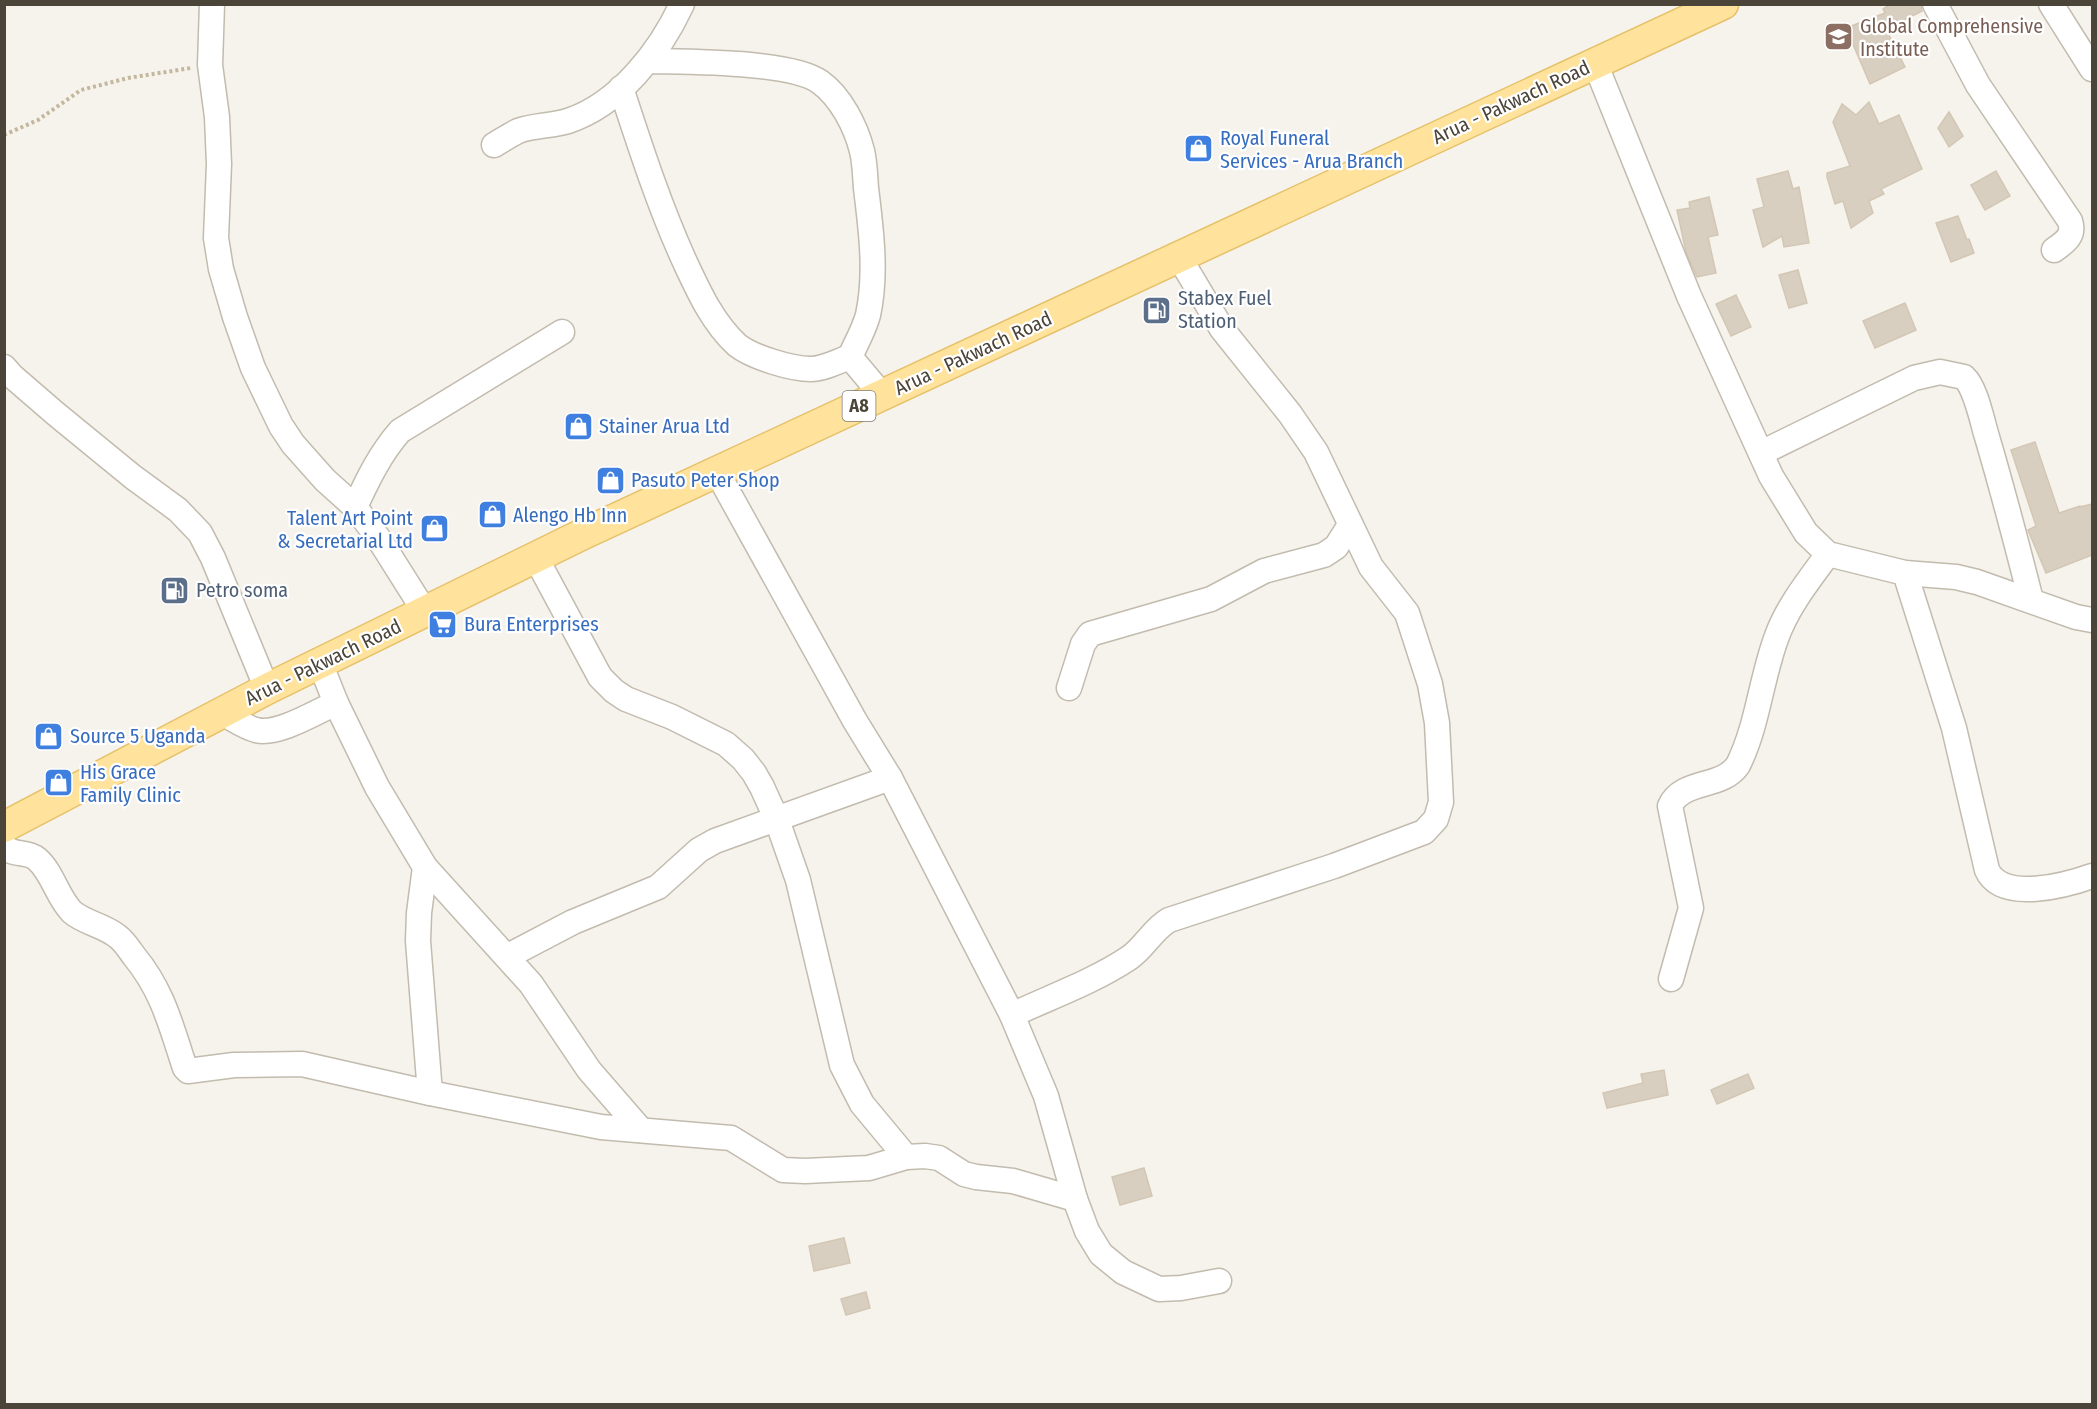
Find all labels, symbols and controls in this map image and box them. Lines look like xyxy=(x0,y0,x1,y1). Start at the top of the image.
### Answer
place label: Global Comprehensive Institute xyxy=(1860,14,2043,61)
school or university icon: Global Comprehensive Institute xyxy=(1823,21,1855,53)
street label: Arua - Pakwach Road xyxy=(1428,55,1594,149)
place label: Royal Funeral Services - Arua Branch xyxy=(1220,126,1403,173)
shop icon: Royal Funeral Services - Arua Branch xyxy=(1183,133,1215,165)
place label: Stabex Fuel Station xyxy=(1178,286,1272,333)
fuel station icon: Stabex Fuel Station xyxy=(1141,294,1173,326)
street label: Arua - Pakwach Road xyxy=(890,306,1056,400)
road number: A8 xyxy=(842,391,876,421)
shop icon: Stainer Arua Ltd xyxy=(562,410,594,442)
place label: Stainer Arua Ltd xyxy=(599,414,730,438)
shop icon: Pasuto Peter Shop xyxy=(594,464,626,496)
place label: Pasuto Peter Shop xyxy=(631,468,780,492)
shop icon: Alengo Hb Inn xyxy=(476,499,508,531)
place label: Alengo Hb Inn xyxy=(513,503,627,527)
place label: Talent Art Point & Secretarial Ltd xyxy=(277,506,413,553)
shop icon: Talent Art Point & Secretarial Ltd xyxy=(418,513,450,545)
fuel station icon: Petro soma xyxy=(159,574,191,606)
place label: Petro soma xyxy=(196,578,288,602)
supermarket icon: Bura Enterprises xyxy=(427,608,459,640)
place label: Bura Enterprises xyxy=(464,612,599,636)
street label: Arua - Pakwach Road xyxy=(241,614,405,710)
shop icon: Source 5 Uganda xyxy=(33,720,65,752)
place label: Source 5 Uganda xyxy=(70,724,206,748)
place label: His Grace Family Clinic xyxy=(80,760,181,807)
shop icon: His Grace Family Clinic xyxy=(43,767,75,799)

